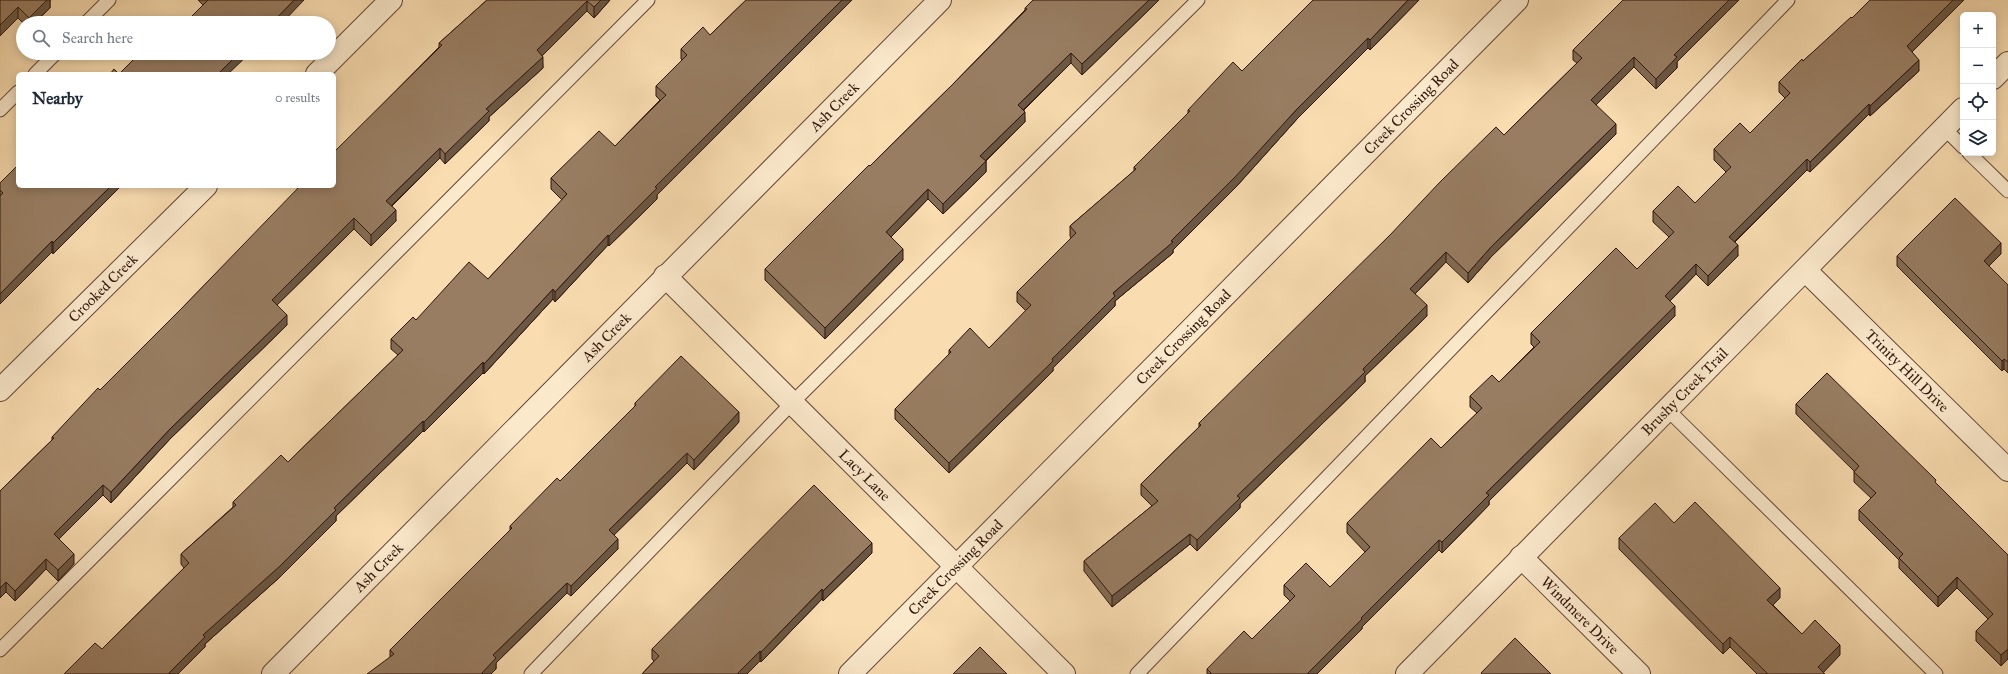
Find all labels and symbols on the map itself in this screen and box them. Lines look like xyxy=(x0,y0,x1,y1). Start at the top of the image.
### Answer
street label: Creek Crossing Road xyxy=(1360,55,1463,158)
street label: Ash Creek xyxy=(805,78,863,136)
street label: Crooked Creek xyxy=(65,250,141,326)
street label: Creek Crossing Road xyxy=(1132,285,1235,389)
street label: Ash Creek xyxy=(577,309,635,366)
street label: Trinity Hill Drive xyxy=(1861,325,1953,416)
street label: Brushy Creek Trail xyxy=(1638,343,1732,439)
street label: Lacy Lane xyxy=(835,446,894,505)
street label: Creek Crossing Road xyxy=(904,515,1007,619)
street label: Ash Creek xyxy=(349,539,407,597)
street label: Windmere Drive xyxy=(1537,573,1623,658)

